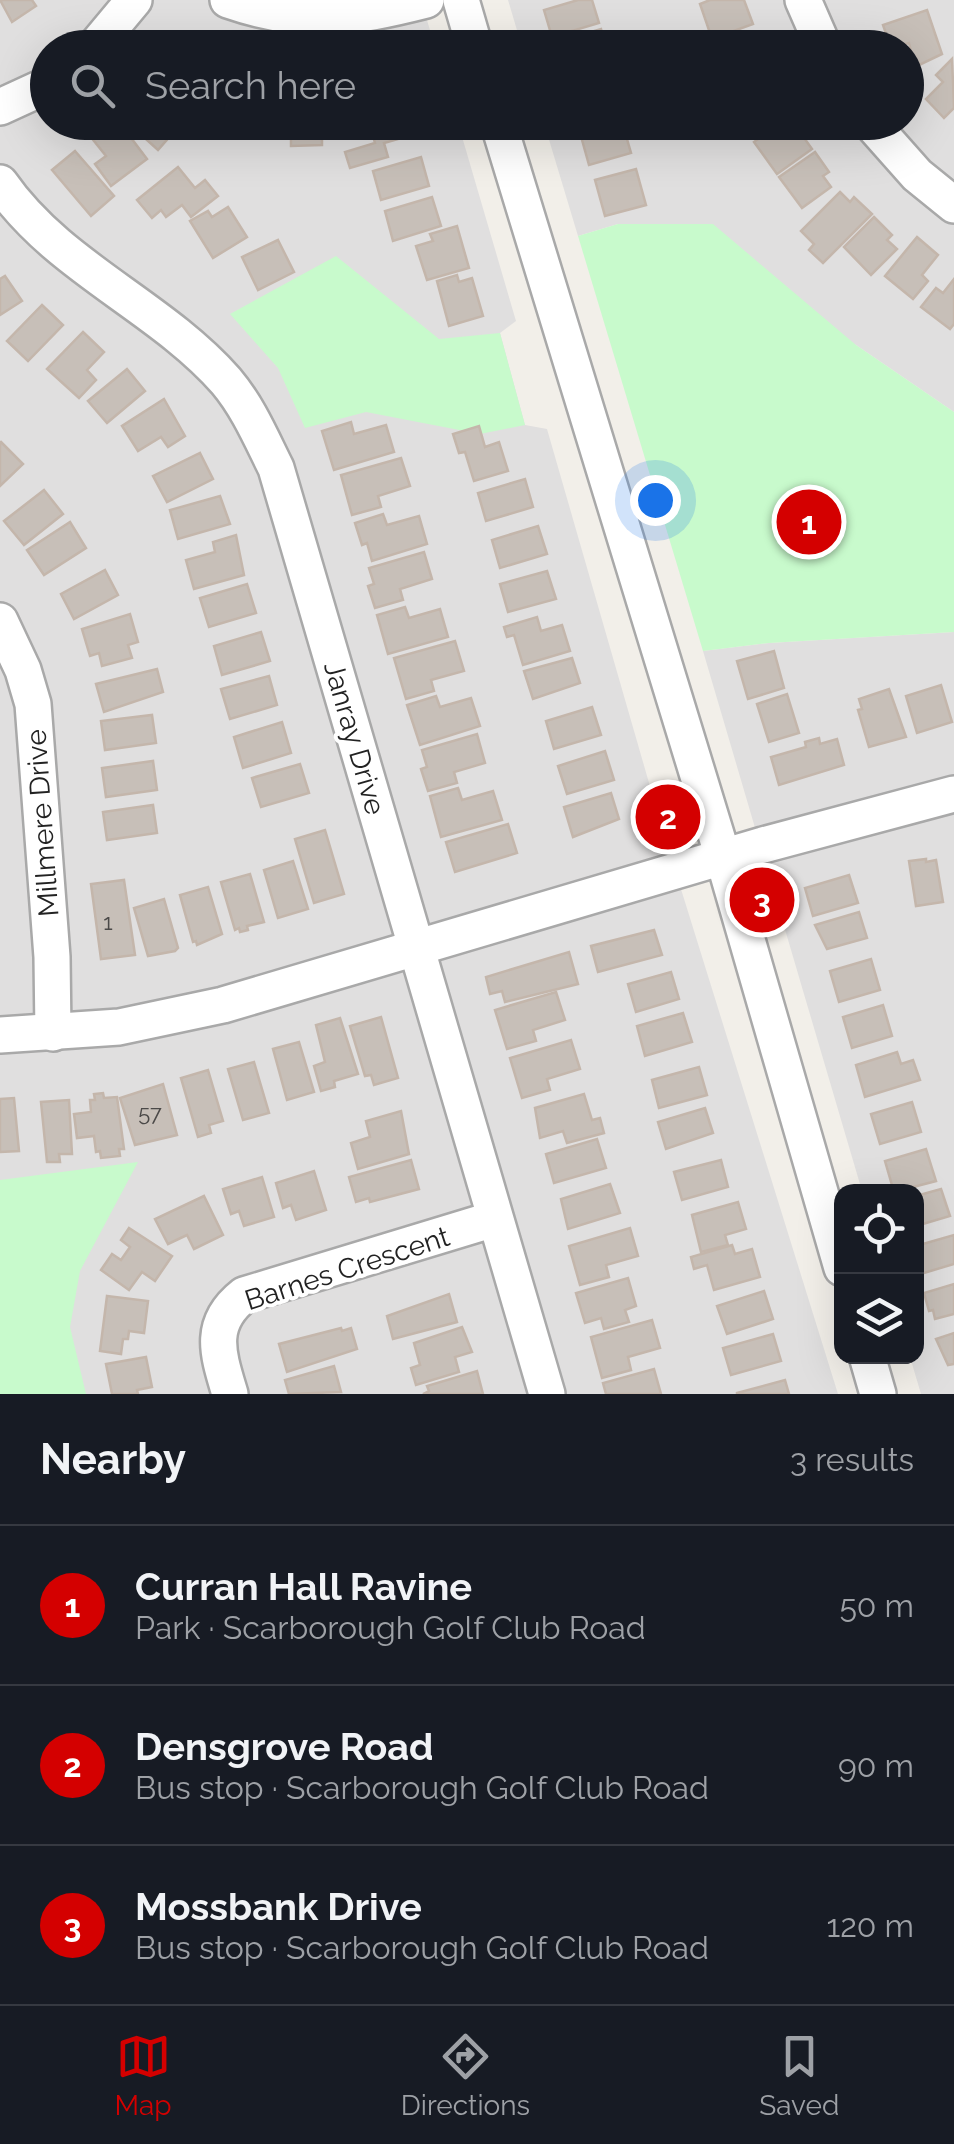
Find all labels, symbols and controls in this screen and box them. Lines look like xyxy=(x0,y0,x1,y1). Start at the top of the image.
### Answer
search box xyxy=(30,30,924,140)
icon: search xyxy=(65,58,120,113)
text: Search here xyxy=(145,63,356,108)
your location xyxy=(630,475,681,526)
pin: 1 xyxy=(776,484,842,560)
street label: Janray Drive xyxy=(317,658,392,819)
street label: Millmere Drive xyxy=(19,728,66,918)
pin: 2 xyxy=(636,780,700,854)
pin: 3 xyxy=(730,862,794,938)
house number: 1 xyxy=(103,909,113,935)
house number: 57 xyxy=(138,1100,162,1126)
map controls xyxy=(834,1184,924,1364)
button: locate xyxy=(834,1184,924,1274)
street label: Barnes Crescent xyxy=(241,1220,454,1317)
button: layers xyxy=(834,1274,924,1364)
text: Nearby xyxy=(40,1435,186,1484)
text: 3 results xyxy=(790,1441,914,1478)
text: Curran Hall Ravine xyxy=(135,1564,472,1609)
text: 1 xyxy=(65,1587,80,1624)
text: 50 m xyxy=(839,1587,914,1624)
text: Park · Scarborough Golf Club Road xyxy=(135,1609,646,1646)
text: Densgrove Road xyxy=(135,1724,434,1769)
text: 2 xyxy=(63,1747,82,1784)
text: 90 m xyxy=(838,1747,914,1784)
text: Bus stop · Scarborough Golf Club Road xyxy=(135,1769,709,1806)
text: Mossbank Drive xyxy=(135,1884,422,1929)
text: 3 xyxy=(64,1907,81,1944)
text: 120 m xyxy=(826,1907,914,1944)
text: Bus stop · Scarborough Golf Club Road xyxy=(135,1929,709,1966)
tab: Map xyxy=(115,2029,172,2122)
tab: Directions xyxy=(401,2029,530,2122)
tab: Saved xyxy=(759,2029,839,2122)

